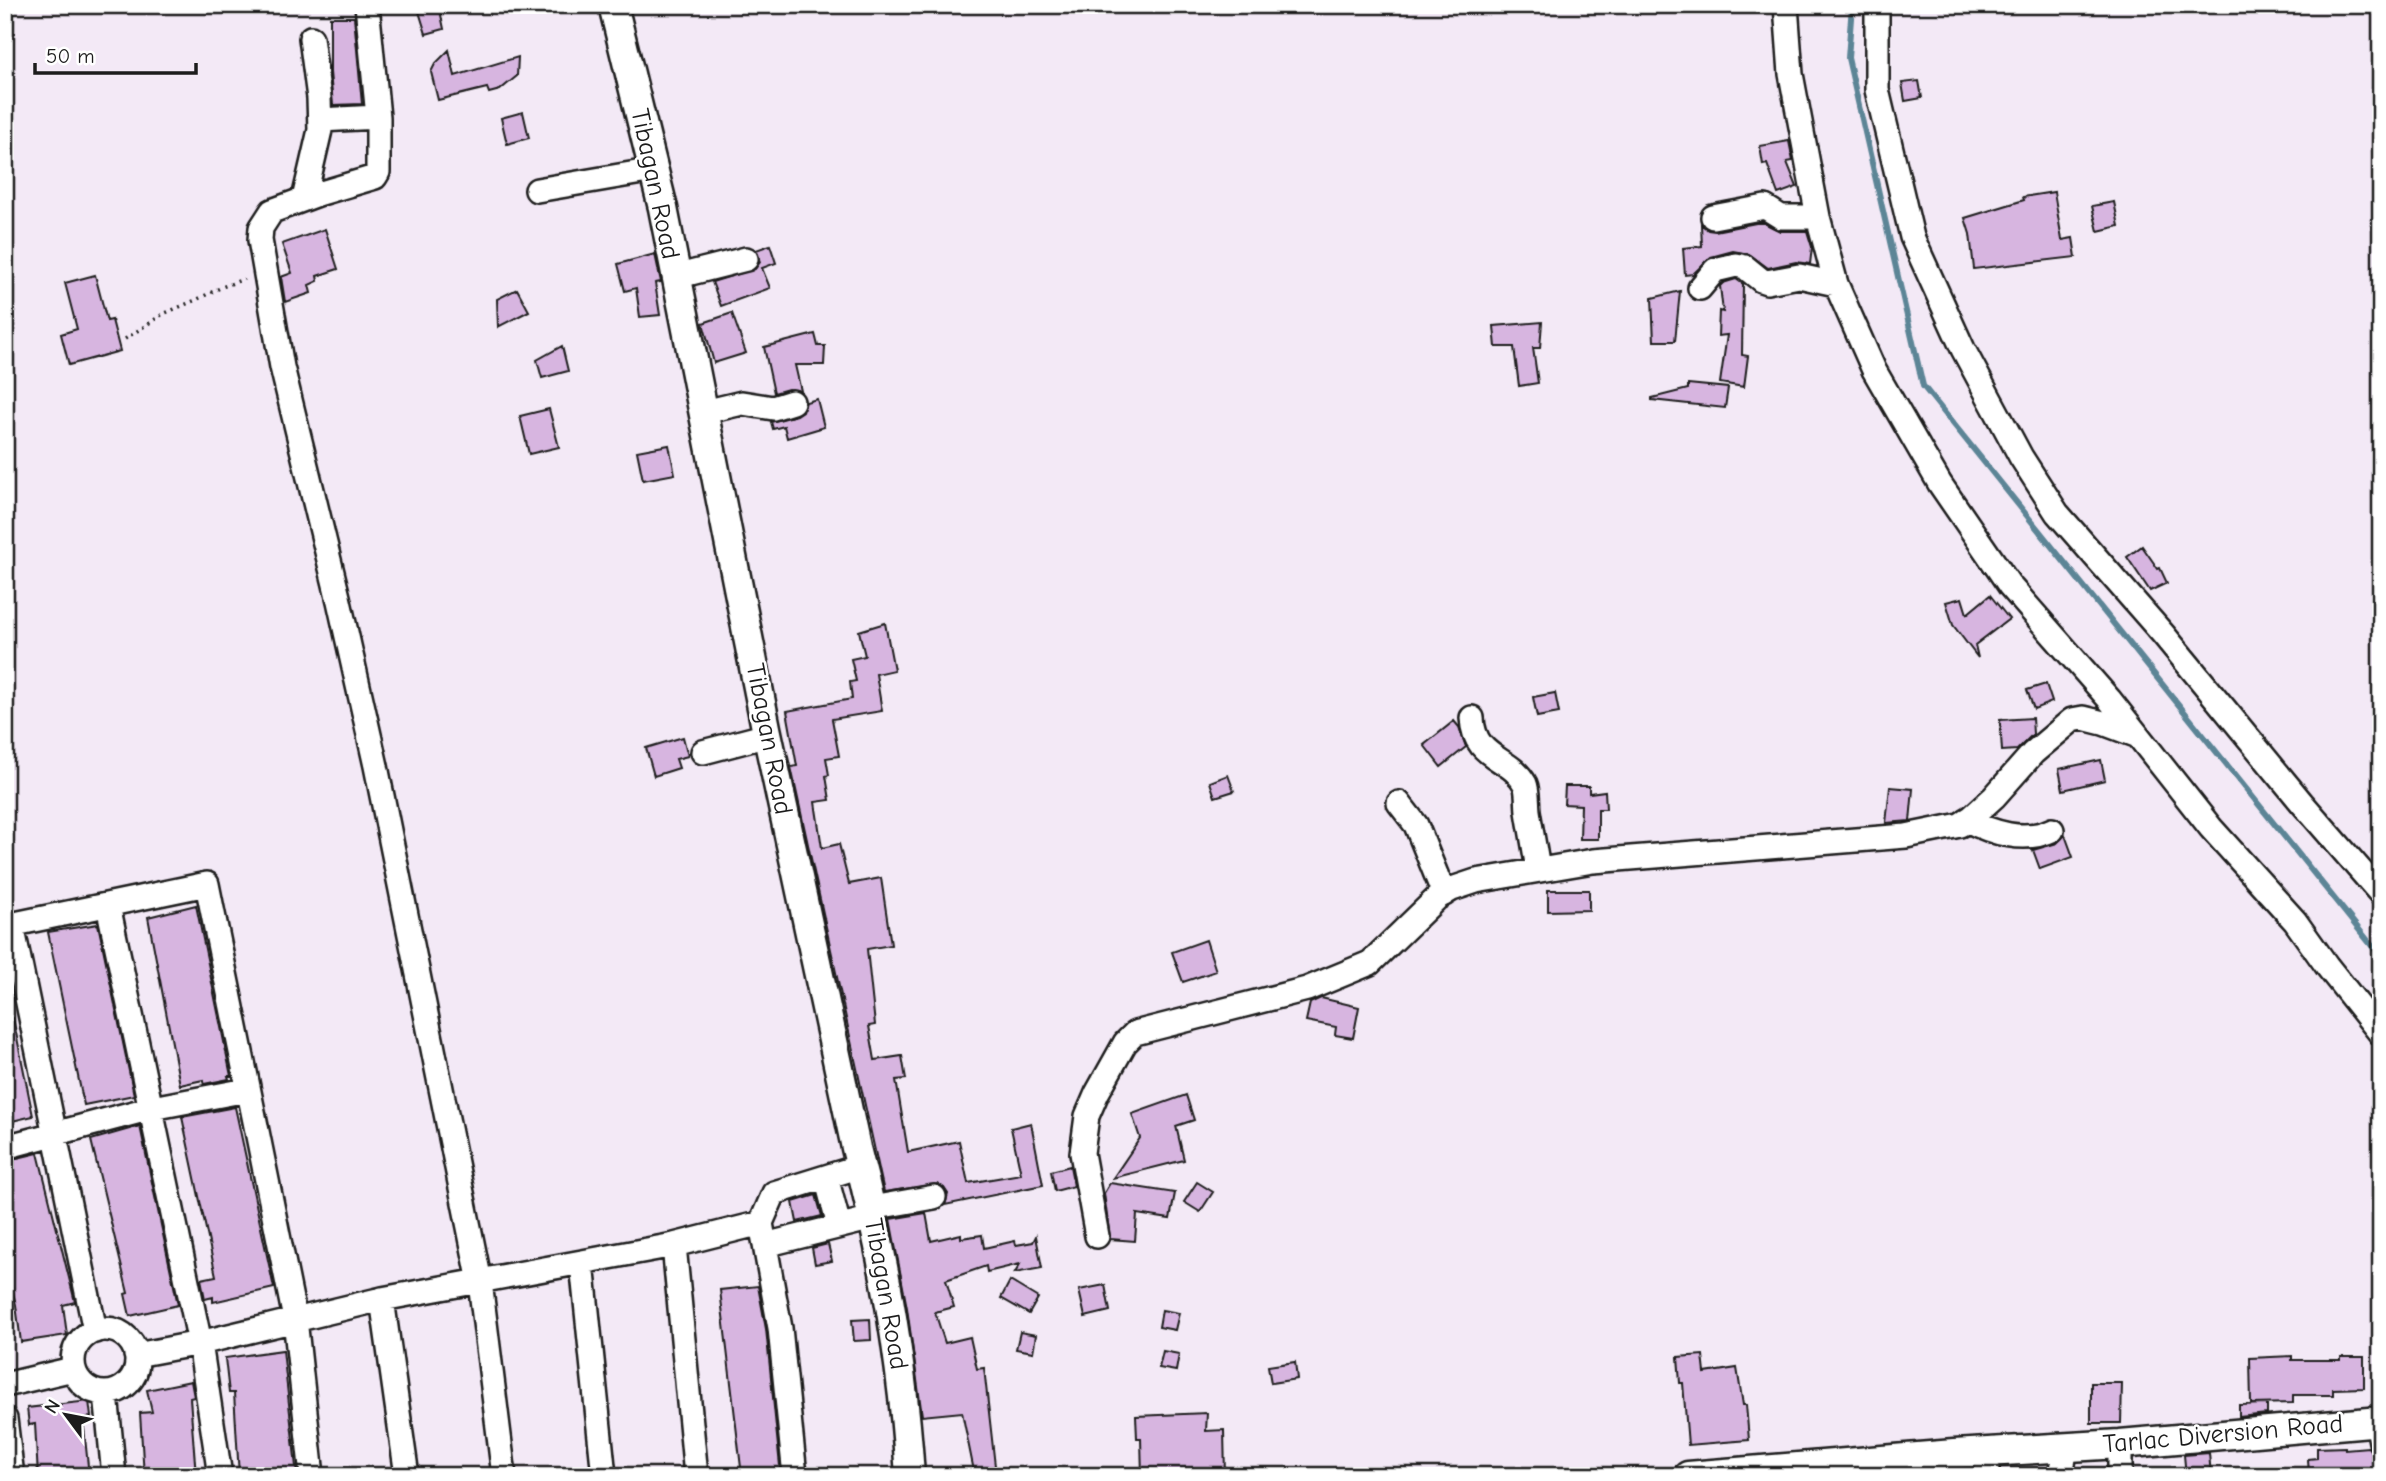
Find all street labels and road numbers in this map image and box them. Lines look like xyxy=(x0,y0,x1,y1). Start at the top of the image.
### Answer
street label: Tibagan Road xyxy=(624,106,686,262)
street label: Tibagan Road xyxy=(740,661,798,817)
street label: Tibagan Road xyxy=(858,1216,914,1372)
street label: Tarlac Diversion Road xyxy=(2102,1409,2344,1459)

